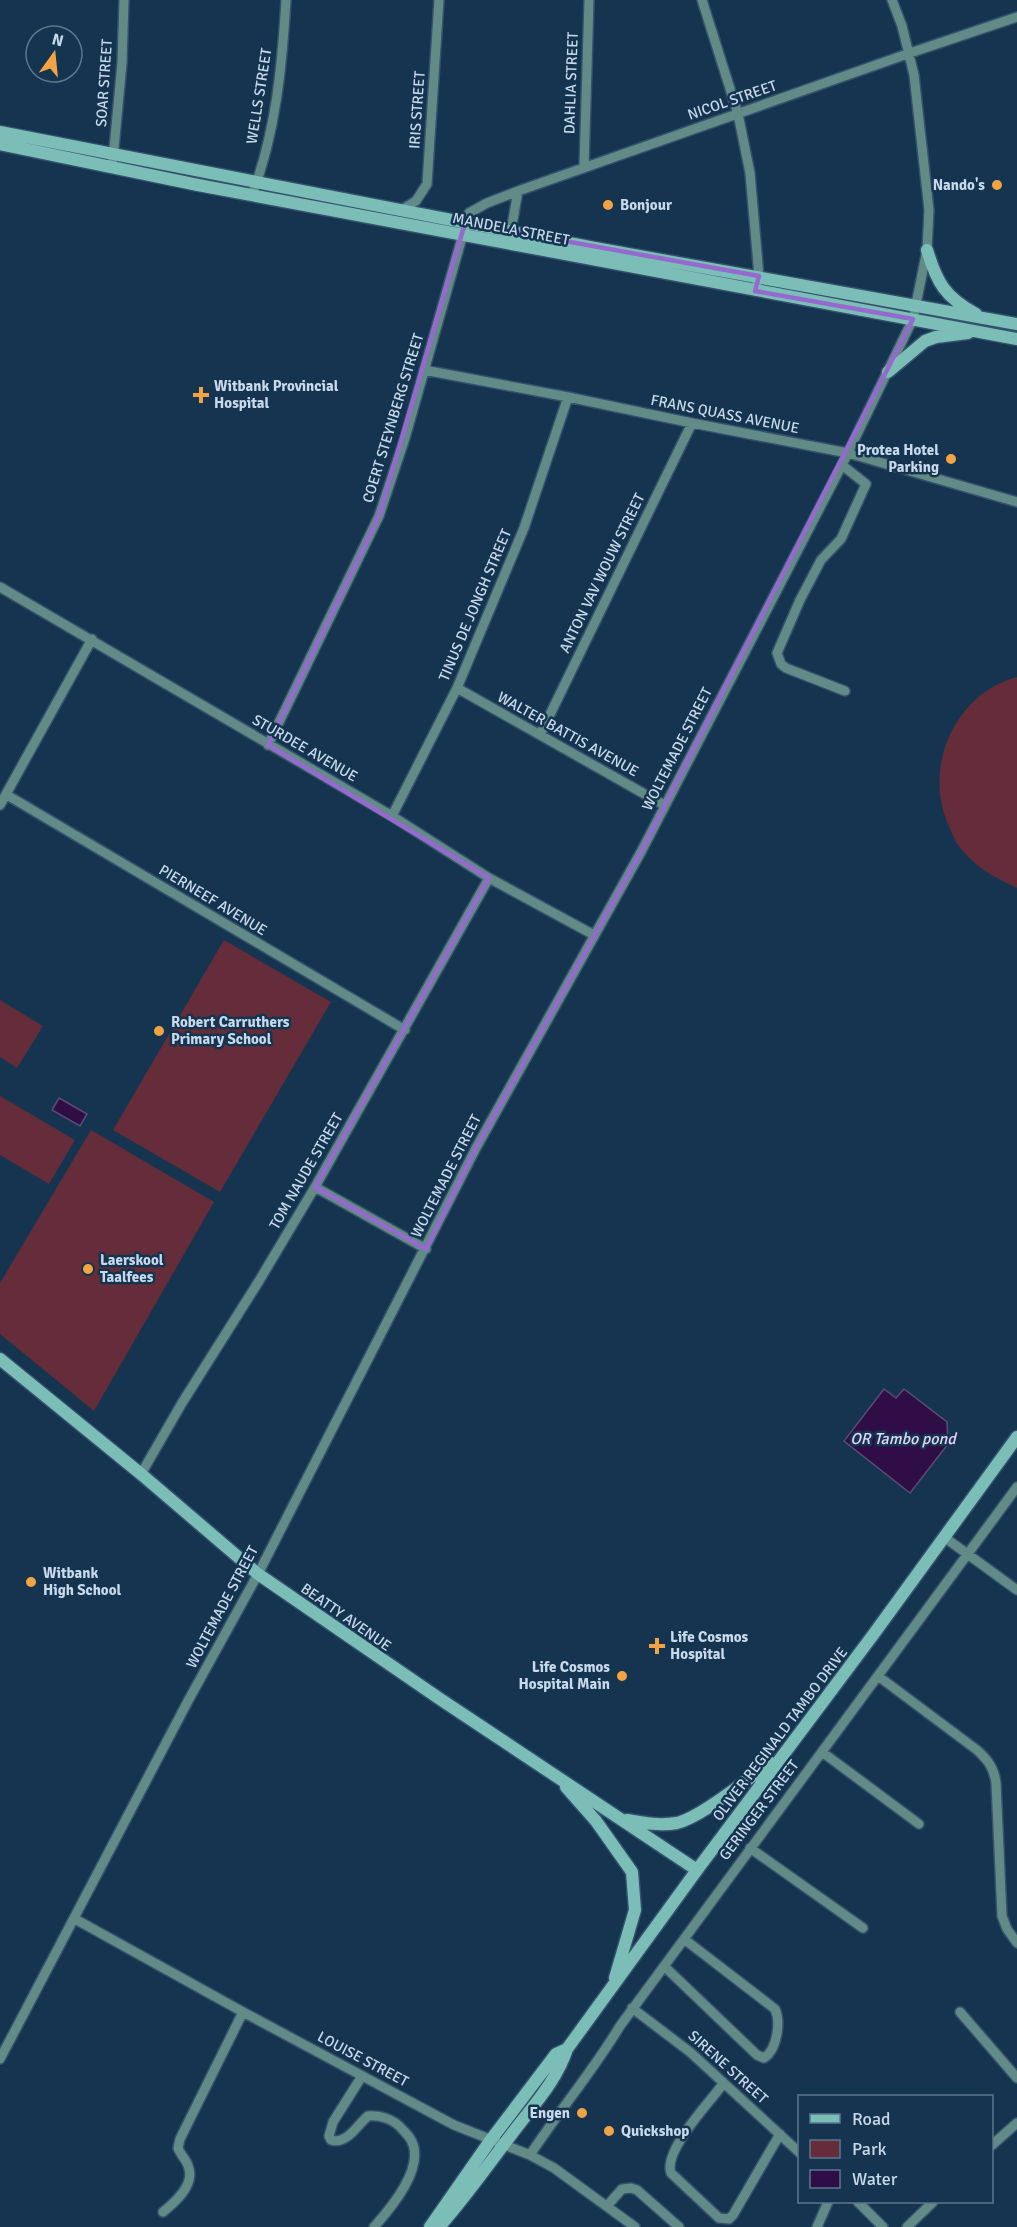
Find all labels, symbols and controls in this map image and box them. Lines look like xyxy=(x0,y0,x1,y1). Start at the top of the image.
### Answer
north arrow xyxy=(24,24,84,84)
text: N xyxy=(50,29,66,52)
street label: DAHLIA STREET xyxy=(560,31,582,134)
street label: SOAR STREET xyxy=(92,38,116,128)
street label: WELLS STREET xyxy=(243,46,276,145)
street label: IRIS STREET xyxy=(405,70,429,150)
street label: NICOL STREET xyxy=(685,76,780,124)
place label: Nando's xyxy=(933,176,985,194)
marker: Nando's xyxy=(990,178,1004,192)
place label: Bonjour xyxy=(620,196,672,214)
marker: Bonjour xyxy=(601,198,615,212)
street label: MANDELA STREET xyxy=(451,209,571,249)
street label: COERT STEYNBERG STREET xyxy=(359,330,428,505)
place label: Witbank Provincial Hospital xyxy=(214,377,339,412)
marker: Witbank Provincial Hospital xyxy=(192,386,210,404)
street label: FRANS QUASS AVENUE xyxy=(649,391,801,437)
place label: Protea Hotel Parking xyxy=(857,441,939,476)
marker: Protea Hotel Parking xyxy=(944,452,958,466)
street label: ANTON VAV WOUW STREET xyxy=(556,490,649,656)
street label: TINUS DE JONGH STREET xyxy=(435,526,515,684)
street label: WOLTEMADE STREET xyxy=(638,684,716,814)
street label: WALTER BATTIS AVENUE xyxy=(494,688,642,780)
street label: STURDEE AVENUE xyxy=(249,711,361,785)
street label: PIERNEEF AVENUE xyxy=(156,861,270,939)
place label: Robert Carruthers Primary School xyxy=(171,1013,290,1048)
marker: Robert Carruthers Primary School xyxy=(152,1024,166,1038)
street label: TOM NAUDE STREET xyxy=(265,1109,347,1232)
street label: WOLTEMADE STREET xyxy=(407,1111,485,1241)
place label: Laerskool Taalfees xyxy=(100,1251,164,1286)
marker: Laerskool Taalfees xyxy=(81,1262,95,1276)
water label: OR Tambo pond xyxy=(850,1429,958,1449)
street label: WOLTEMADE STREET xyxy=(182,1542,262,1671)
place label: Witbank High School xyxy=(43,1564,122,1599)
marker: Witbank High School xyxy=(24,1575,38,1589)
street label: BEATTY AVENUE xyxy=(297,1579,395,1655)
place label: Life Cosmos Hospital xyxy=(670,1628,749,1663)
marker: Life Cosmos Hospital xyxy=(648,1637,666,1655)
street label: OLIVER REGINALD TAMBO DRIVE xyxy=(709,1644,851,1824)
place label: Life Cosmos Hospital Main xyxy=(519,1658,610,1693)
marker: Life Cosmos Hospital Main xyxy=(615,1669,629,1683)
street label: GERINGER STREET xyxy=(715,1756,803,1864)
street label: LOUISE STREET xyxy=(314,2027,412,2091)
street label: SIRENE STREET xyxy=(684,2027,772,2108)
legend xyxy=(798,2095,993,2203)
place label: Engen xyxy=(530,2104,570,2122)
marker: Engen xyxy=(575,2106,589,2120)
text: Road xyxy=(852,2108,891,2130)
place label: Quickshop xyxy=(621,2122,689,2140)
marker: Quickshop xyxy=(602,2124,616,2138)
text: Park xyxy=(852,2138,887,2160)
text: Water xyxy=(852,2168,898,2190)

